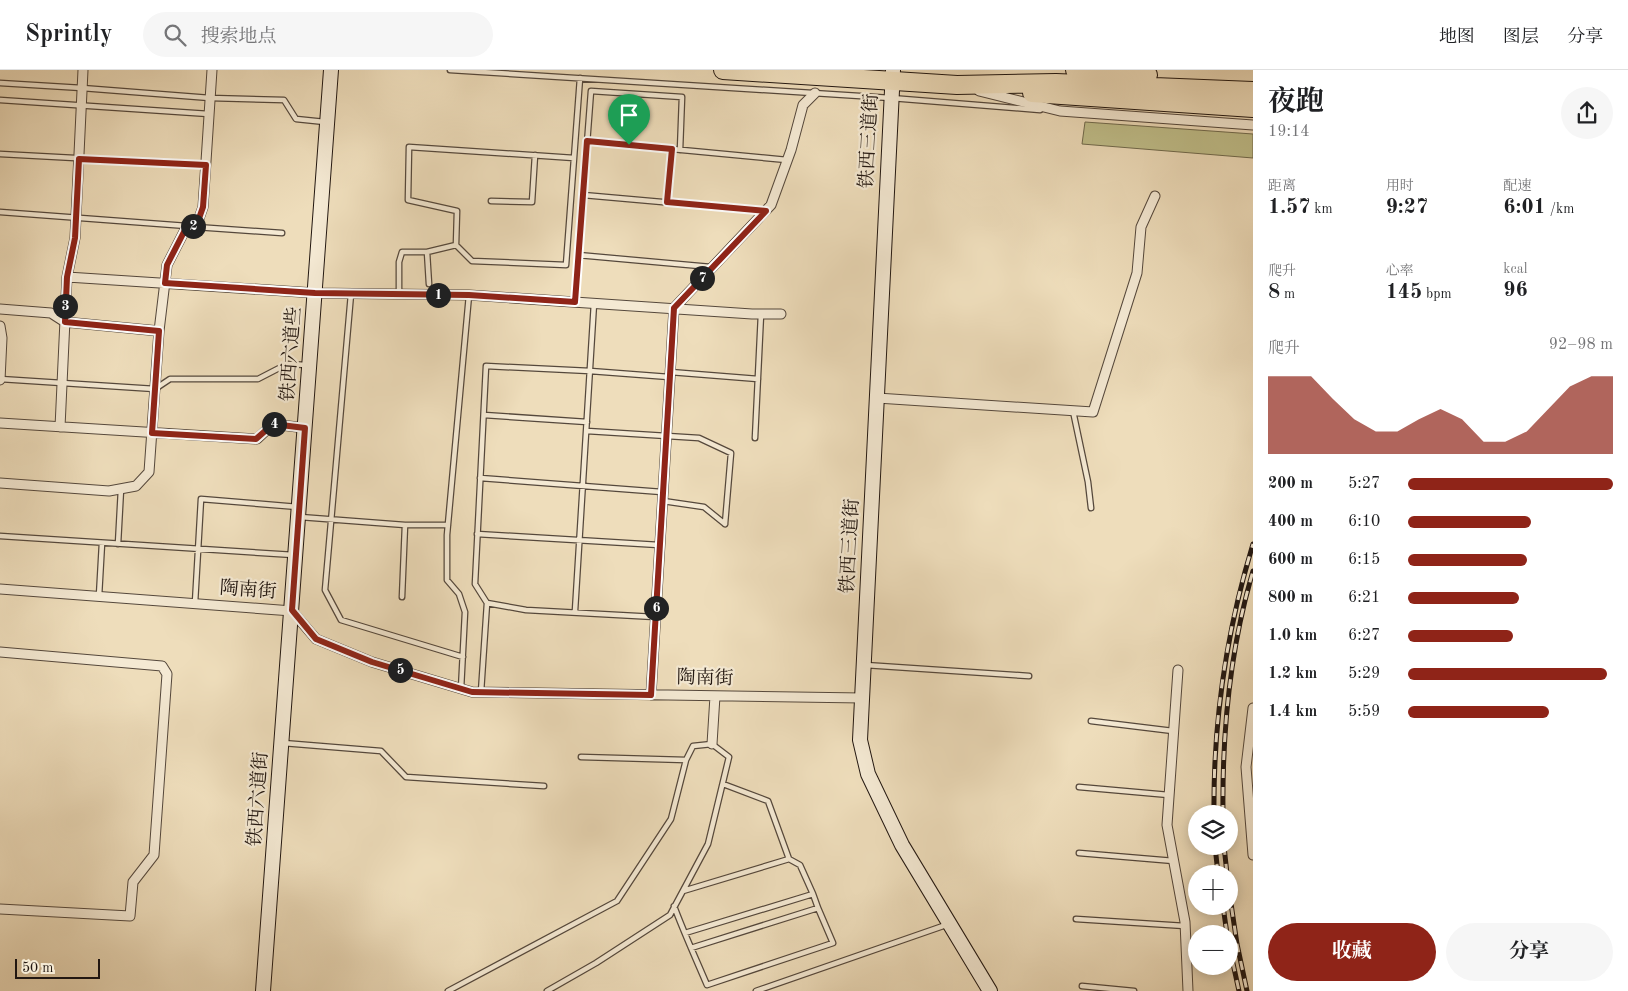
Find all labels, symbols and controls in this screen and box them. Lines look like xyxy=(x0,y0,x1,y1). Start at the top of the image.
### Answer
search box xyxy=(143,12,493,57)
icon: search xyxy=(161,21,189,49)
text: Sprintly xyxy=(25,23,113,47)
text: 搜索地点 xyxy=(201,28,277,47)
text: 地图 xyxy=(1439,28,1475,46)
text: 图层 xyxy=(1503,28,1539,46)
text: 分享 xyxy=(1567,28,1603,46)
button: share xyxy=(1561,87,1613,139)
text: 夜跑 xyxy=(1268,89,1324,117)
street label: 铁西三道街 xyxy=(856,93,882,189)
pin xyxy=(608,94,650,145)
icon: arrive xyxy=(615,101,643,129)
text: 19:14 xyxy=(1268,124,1310,140)
text: 距离 xyxy=(1268,179,1296,193)
text: 用时 xyxy=(1386,179,1414,193)
text: 配速 xyxy=(1503,179,1531,193)
text: 1.57 xyxy=(1268,197,1310,218)
text: 9:27 xyxy=(1386,197,1428,218)
text: 6:01 xyxy=(1503,197,1546,218)
text: km xyxy=(1310,202,1333,216)
text: /km xyxy=(1546,202,1574,216)
pin: 2 xyxy=(180,214,206,238)
text: 2 xyxy=(189,219,198,233)
text: kcal xyxy=(1503,262,1527,276)
text: 爬升 xyxy=(1268,264,1296,278)
text: 心率 xyxy=(1386,264,1414,278)
pin: 7 xyxy=(690,266,714,290)
text: 7 xyxy=(698,271,707,285)
text: 96 xyxy=(1503,280,1528,301)
pin: 1 xyxy=(426,282,450,308)
text: 8 xyxy=(1268,282,1280,303)
text: 145 xyxy=(1386,282,1422,303)
text: m xyxy=(1280,287,1295,301)
text: bpm xyxy=(1422,287,1452,301)
text: 1 xyxy=(434,288,443,302)
pin: 3 xyxy=(52,294,78,318)
text: 3 xyxy=(61,299,70,313)
street label: 铁西六道些 xyxy=(277,306,305,402)
text: 92–98 m xyxy=(1549,337,1613,353)
text: 爬升 xyxy=(1268,341,1300,357)
pin: 4 xyxy=(262,412,286,436)
text: 4 xyxy=(270,417,279,431)
text: 200 m xyxy=(1268,476,1313,492)
text: 5:27 xyxy=(1348,476,1380,492)
street label: 铁西三道街 xyxy=(837,498,863,594)
text: 400 m xyxy=(1268,514,1313,530)
text: 6:10 xyxy=(1348,514,1380,530)
text: 600 m xyxy=(1268,552,1313,568)
text: 6:15 xyxy=(1348,552,1380,568)
street label: 陶南街 xyxy=(219,577,277,602)
text: 800 m xyxy=(1268,590,1313,606)
text: 6:21 xyxy=(1348,590,1380,606)
pin: 6 xyxy=(644,596,668,620)
text: 6 xyxy=(652,601,661,615)
text: 1.0 km xyxy=(1268,628,1317,644)
text: 6:27 xyxy=(1348,628,1380,644)
pin: 5 xyxy=(388,658,412,682)
text: 5 xyxy=(396,663,405,677)
street label: 陶南街 xyxy=(676,666,734,689)
text: 1.2 km xyxy=(1268,666,1317,682)
text: 5:29 xyxy=(1348,666,1380,682)
text: 1.4 km xyxy=(1268,704,1317,720)
text: 5:59 xyxy=(1348,704,1380,720)
street label: 铁西六道街 xyxy=(244,751,272,847)
map controls xyxy=(1188,805,1238,975)
button: layers xyxy=(1188,805,1238,855)
button: + xyxy=(1188,865,1238,915)
button: 收藏 xyxy=(1268,923,1436,981)
button: 分享 xyxy=(1446,923,1613,981)
button: − xyxy=(1188,925,1238,975)
scale bar xyxy=(15,956,100,979)
text: 50 m xyxy=(22,961,53,975)

